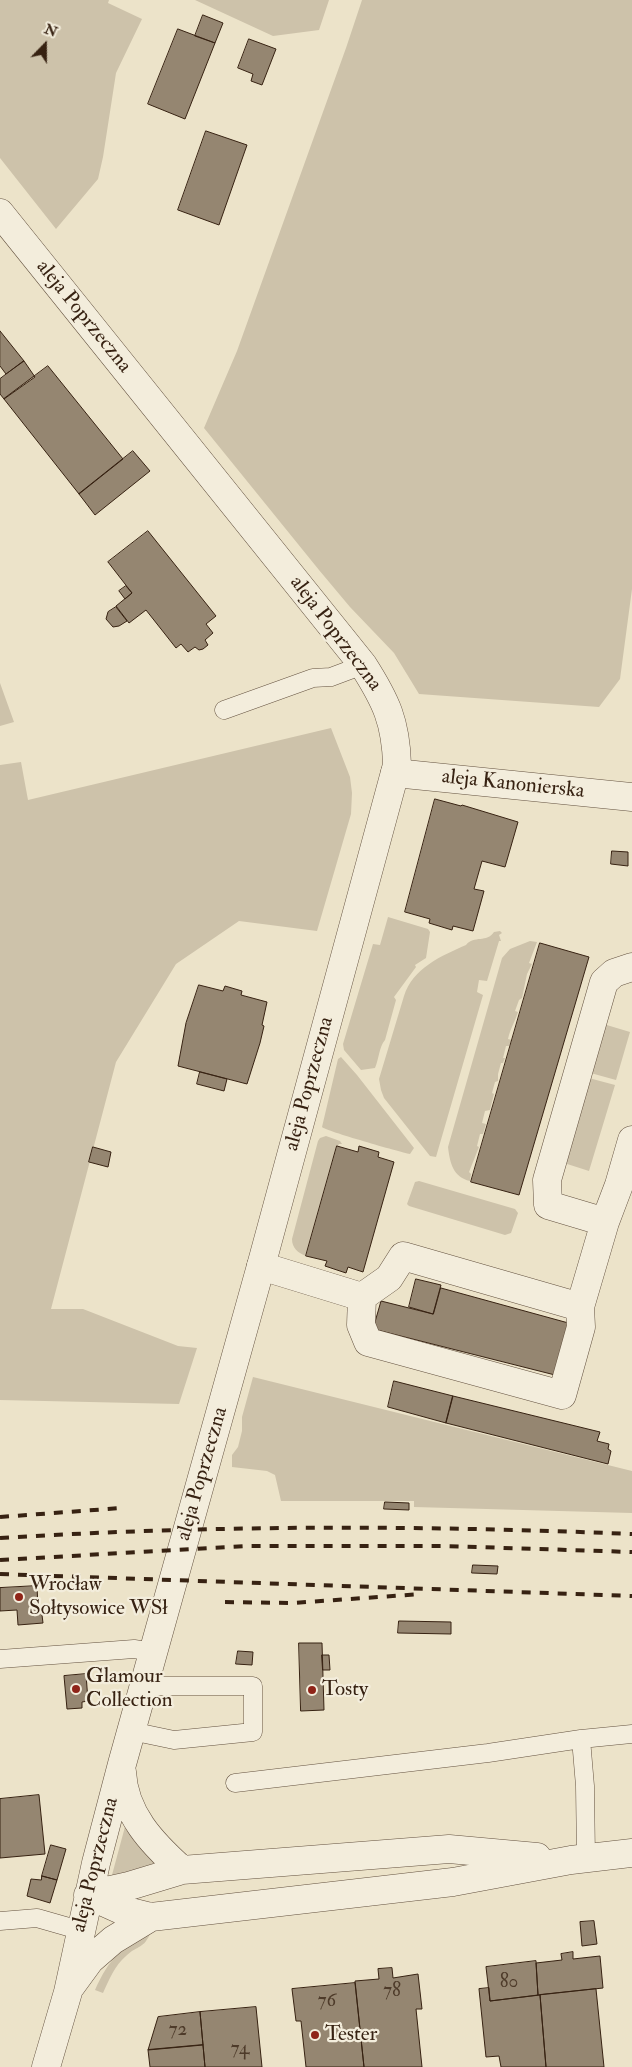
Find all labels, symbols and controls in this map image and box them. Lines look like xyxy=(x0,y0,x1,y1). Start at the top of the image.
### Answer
north arrow xyxy=(20,20,70,70)
text: N xyxy=(42,20,60,41)
street label: aleja Poprzeczna xyxy=(30,256,136,378)
street label: aleja Poprzeczna xyxy=(283,571,387,697)
street label: aleja Kanonierska xyxy=(440,765,586,805)
street label: aleja Poprzeczna xyxy=(280,1014,340,1154)
street label: aleja Poprzeczna xyxy=(172,1404,234,1544)
place label: Wrocław Sołtysowice WSł xyxy=(29,1572,168,1622)
marker: Wrocław Sołtysowice WSł xyxy=(13,1591,25,1603)
place label: Glamour Collection xyxy=(86,1664,173,1714)
place label: Tosty xyxy=(322,1677,368,1703)
marker: Glamour Collection xyxy=(70,1683,82,1695)
marker: Tosty xyxy=(306,1684,318,1696)
street label: aleja Poprzeczna xyxy=(67,1795,125,1935)
house number: 80 xyxy=(500,1972,518,1994)
house number: 78 xyxy=(383,1981,401,2003)
house number: 76 xyxy=(318,1991,336,2013)
house number: 72 xyxy=(169,2020,187,2042)
place label: Tester xyxy=(325,2022,377,2048)
marker: Tester xyxy=(309,2029,321,2041)
house number: 74 xyxy=(231,2039,249,2061)

